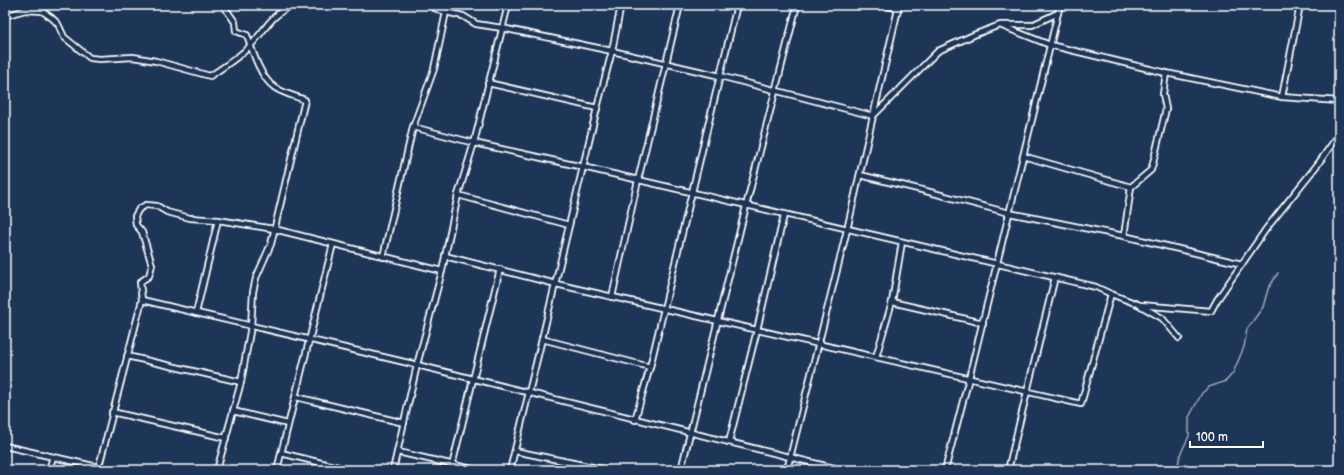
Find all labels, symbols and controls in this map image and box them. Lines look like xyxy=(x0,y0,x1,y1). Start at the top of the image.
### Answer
scale bar xyxy=(1190,423,1263,449)
text: 100 m xyxy=(1196,430,1228,445)

